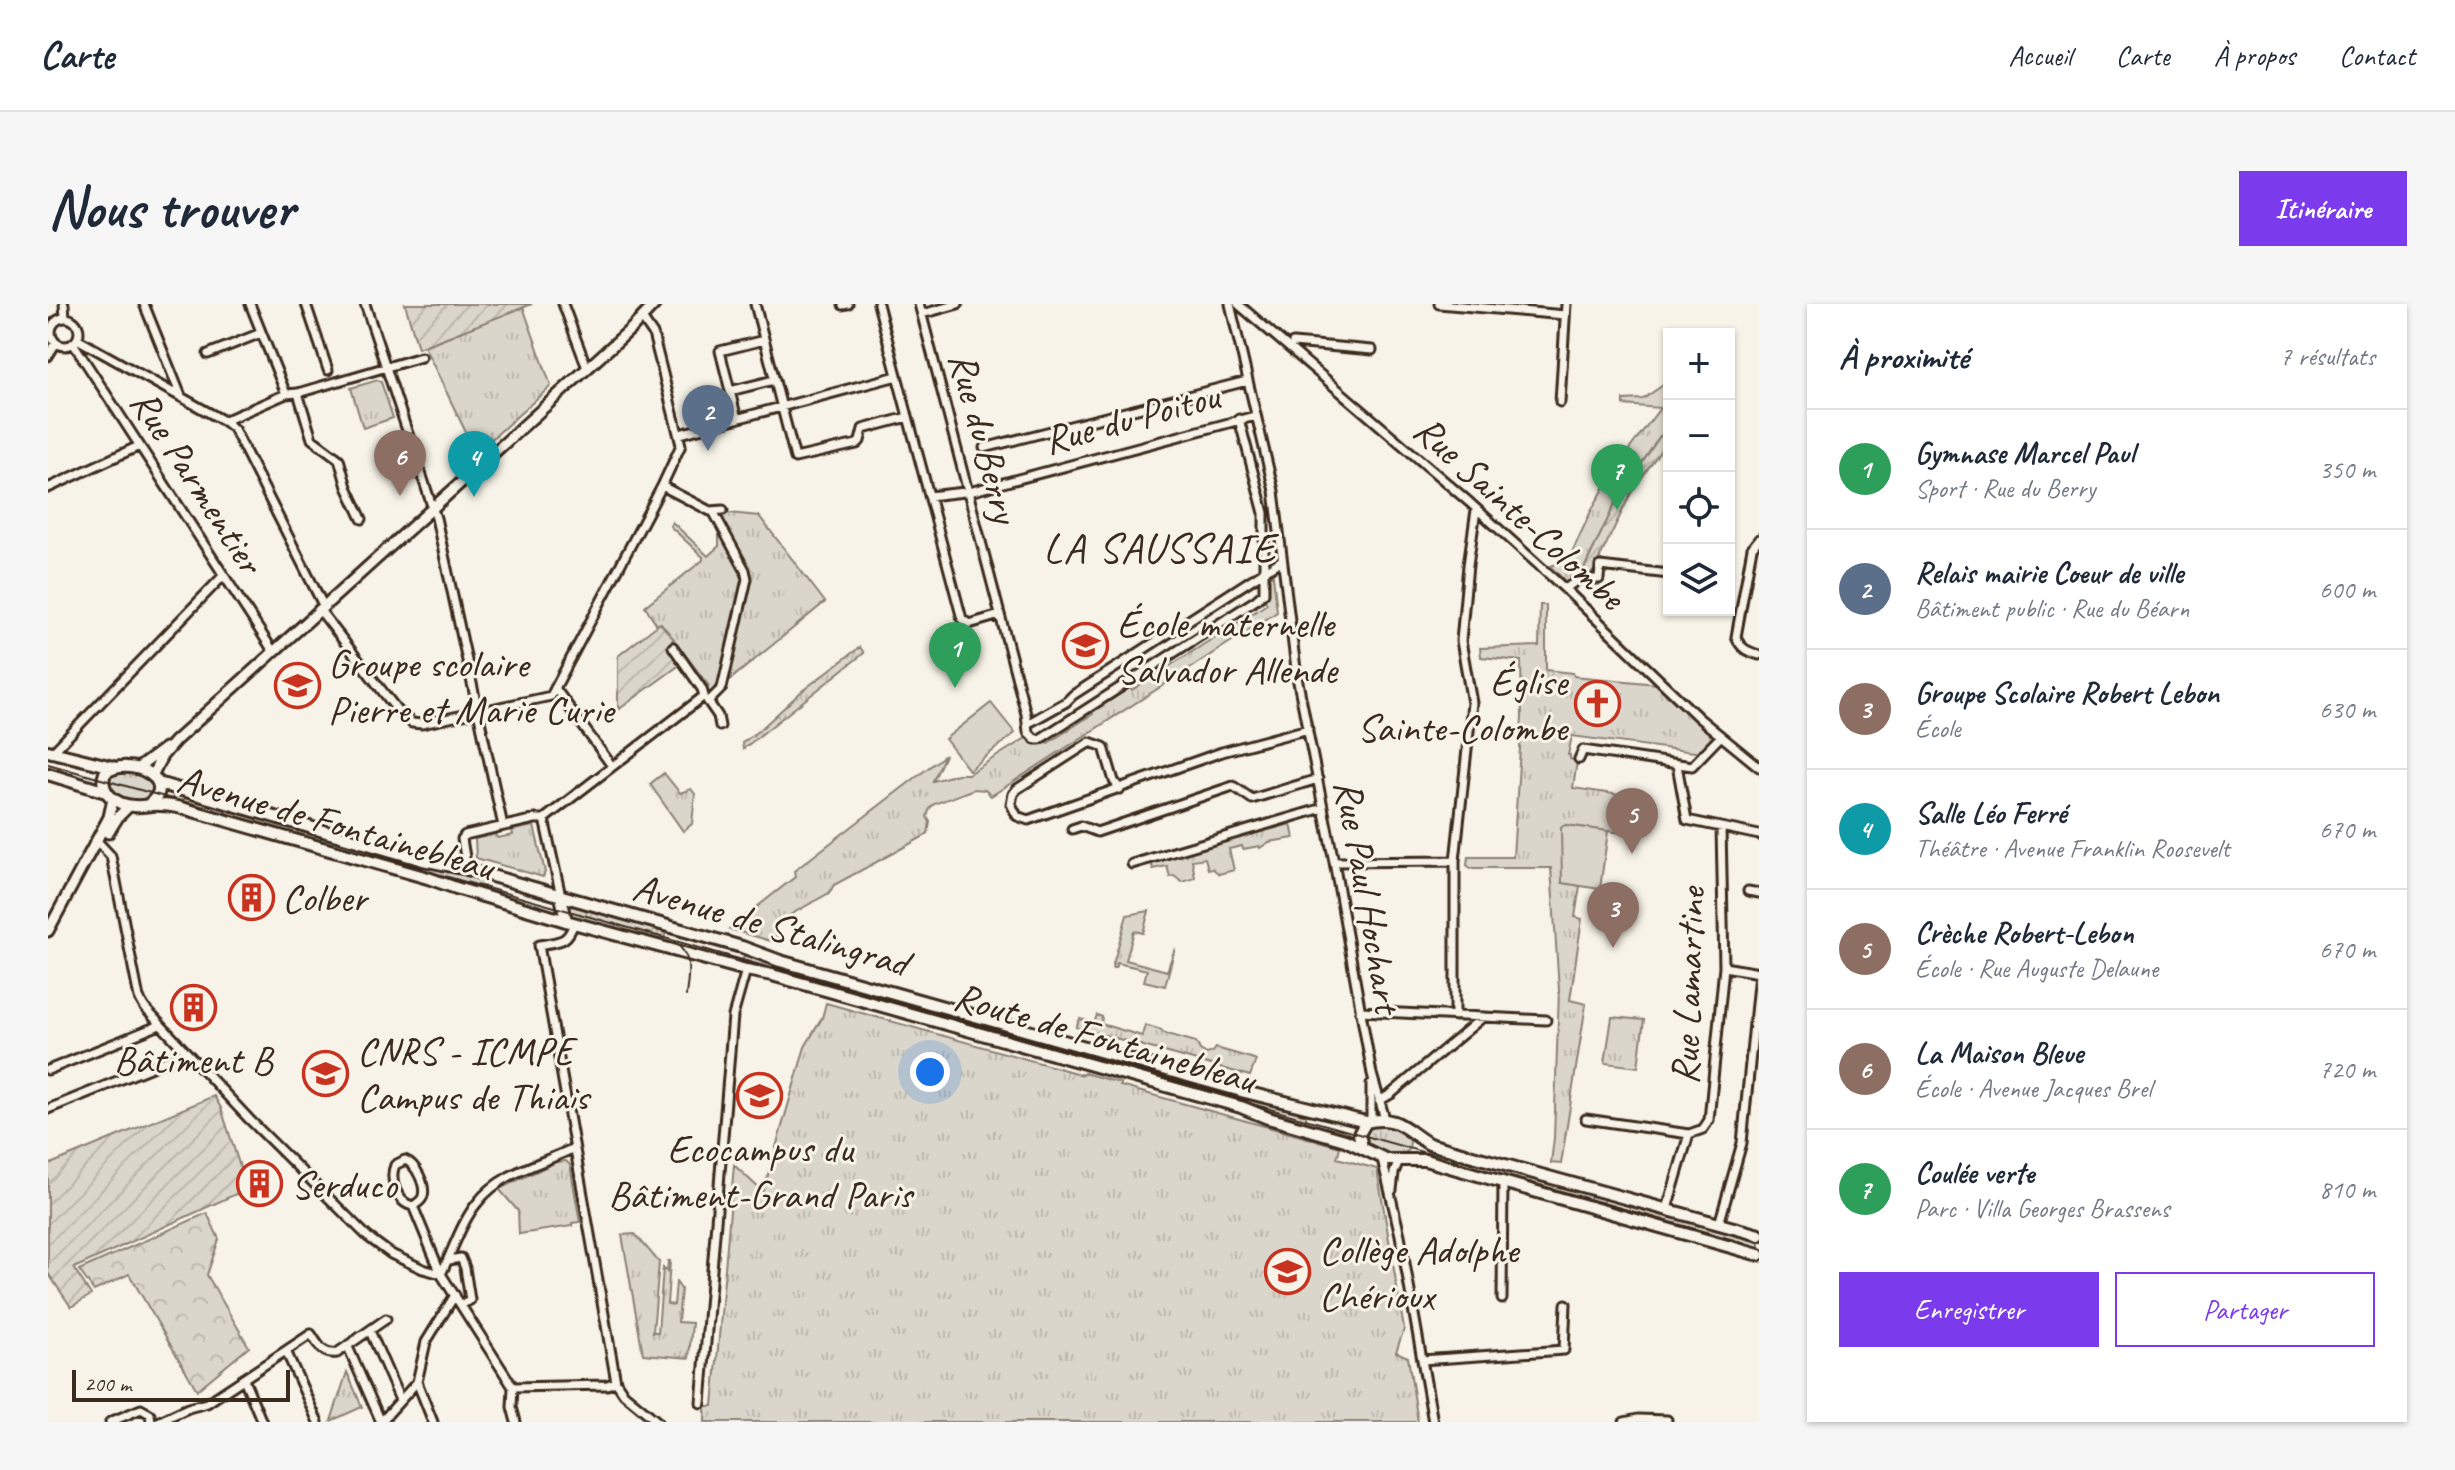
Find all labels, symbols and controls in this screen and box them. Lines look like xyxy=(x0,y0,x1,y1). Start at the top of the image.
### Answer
text: Carte xyxy=(40,32,114,79)
text: Accueil xyxy=(2009,38,2072,73)
text: Carte xyxy=(2116,38,2170,73)
text: À propos xyxy=(2214,38,2295,73)
text: Contact xyxy=(2339,38,2415,73)
button: Itinéraire xyxy=(2239,171,2407,246)
text: Nous trouver xyxy=(48,173,294,244)
map controls xyxy=(1663,328,1735,616)
button: + xyxy=(1663,328,1735,400)
text: À proximité xyxy=(1839,335,1968,378)
text: 7 résultats xyxy=(2280,340,2375,373)
street label: Rue du Berry xyxy=(937,347,1032,531)
street label: Rue du Poitou xyxy=(1038,370,1226,465)
street label: Rue Parmentier xyxy=(119,380,276,585)
pin: 2 xyxy=(682,385,734,451)
button: − xyxy=(1663,400,1735,472)
street label: Rue Sainte-Colombe xyxy=(1403,405,1638,623)
pin: 6 xyxy=(374,430,426,496)
pin: 4 xyxy=(448,431,500,497)
text: Gymnase Marcel Paul xyxy=(1915,434,2134,472)
pin: 7 xyxy=(1591,444,1643,510)
text: 1 xyxy=(1859,453,1871,486)
text: 350 m xyxy=(2319,453,2375,486)
button: locate xyxy=(1663,472,1735,544)
text: Sport · Rue du Berry xyxy=(1915,472,2095,505)
district label: LA SAUSSAIE xyxy=(1043,522,1279,575)
button: layers xyxy=(1663,544,1735,616)
text: Relais mairie Coeur de ville xyxy=(1915,554,2183,592)
text: 2 xyxy=(1859,573,1871,606)
text: 600 m xyxy=(2319,573,2375,606)
text: Bâtiment public · Rue du Béarn xyxy=(1915,592,2189,625)
place label: École maternelle Salvador Allende xyxy=(1117,599,1340,695)
pin: 1 xyxy=(929,622,981,688)
school or university icon: École maternelle Salvador Allende xyxy=(1062,622,1110,670)
place label: Groupe scolaire Pierre et Marie Curie xyxy=(328,639,616,735)
place label: Église Sainte-Colombe xyxy=(1357,657,1570,753)
school or university icon: Groupe scolaire Pierre et Marie Curie xyxy=(273,662,321,710)
text: Groupe Scolaire Robert Lebon xyxy=(1915,674,2219,712)
church icon: Église Sainte-Colombe xyxy=(1574,680,1622,728)
text: 3 xyxy=(1859,693,1871,726)
text: 630 m xyxy=(2319,693,2375,726)
text: École xyxy=(1915,712,1961,745)
street label: Avenue de Fontainebleau xyxy=(172,754,502,893)
street label: Rue Paul Hochart xyxy=(1323,776,1414,1020)
pin: 5 xyxy=(1606,788,1658,854)
text: Salle Léo Ferré xyxy=(1915,794,2066,832)
text: 4 xyxy=(1859,813,1871,846)
text: 670 m xyxy=(2319,813,2375,846)
text: Théâtre · Avenue Franklin Roosevelt xyxy=(1915,832,2230,865)
street label: Avenue de Stalingrad xyxy=(628,862,919,990)
building icon: Colber xyxy=(227,873,275,921)
place label: Colber xyxy=(282,873,370,923)
pin: 3 xyxy=(1587,882,1639,948)
street label: Rue Lamartine xyxy=(1660,884,1717,1085)
text: Crèche Robert-Lebon xyxy=(1915,914,2133,952)
text: 5 xyxy=(1859,933,1871,966)
text: 670 m xyxy=(2319,933,2375,966)
text: École · Rue Auguste Delaune xyxy=(1915,952,2158,985)
street label: Route de Fontainebleau xyxy=(948,971,1263,1106)
building icon: Bâtiment B xyxy=(169,983,217,1031)
place label: CNRS - ICMPE Campus de Thiais xyxy=(357,1026,592,1122)
text: La Maison Bleue xyxy=(1915,1034,2083,1072)
place label: Bâtiment B xyxy=(114,1035,274,1085)
school or university icon: CNRS - ICMPE Campus de Thiais xyxy=(302,1049,350,1097)
your location xyxy=(910,1052,950,1092)
text: 6 xyxy=(1859,1053,1871,1086)
text: 720 m xyxy=(2319,1053,2375,1086)
school or university icon: Ecocampus du Bâtiment-Grand Paris xyxy=(736,1072,784,1120)
text: École · Avenue Jacques Brel xyxy=(1915,1072,2152,1105)
place label: Ecocampus du Bâtiment-Grand Paris xyxy=(608,1124,915,1220)
text: Coulée verte xyxy=(1915,1154,2034,1192)
building icon: Serduco xyxy=(236,1160,284,1208)
place label: Serduco xyxy=(291,1160,398,1210)
text: 7 xyxy=(1859,1173,1871,1206)
text: 810 m xyxy=(2319,1173,2375,1206)
text: Parc · Villa Georges Brassens xyxy=(1915,1192,2170,1225)
place label: Collège Adolphe Chérioux xyxy=(1319,1225,1521,1321)
school or university icon: Collège Adolphe Chérioux xyxy=(1264,1248,1312,1296)
button: Enregistrer xyxy=(1839,1272,2099,1347)
button: Partager xyxy=(2115,1272,2375,1347)
scale bar xyxy=(72,1366,290,1402)
text: 200 m xyxy=(84,1370,131,1398)

